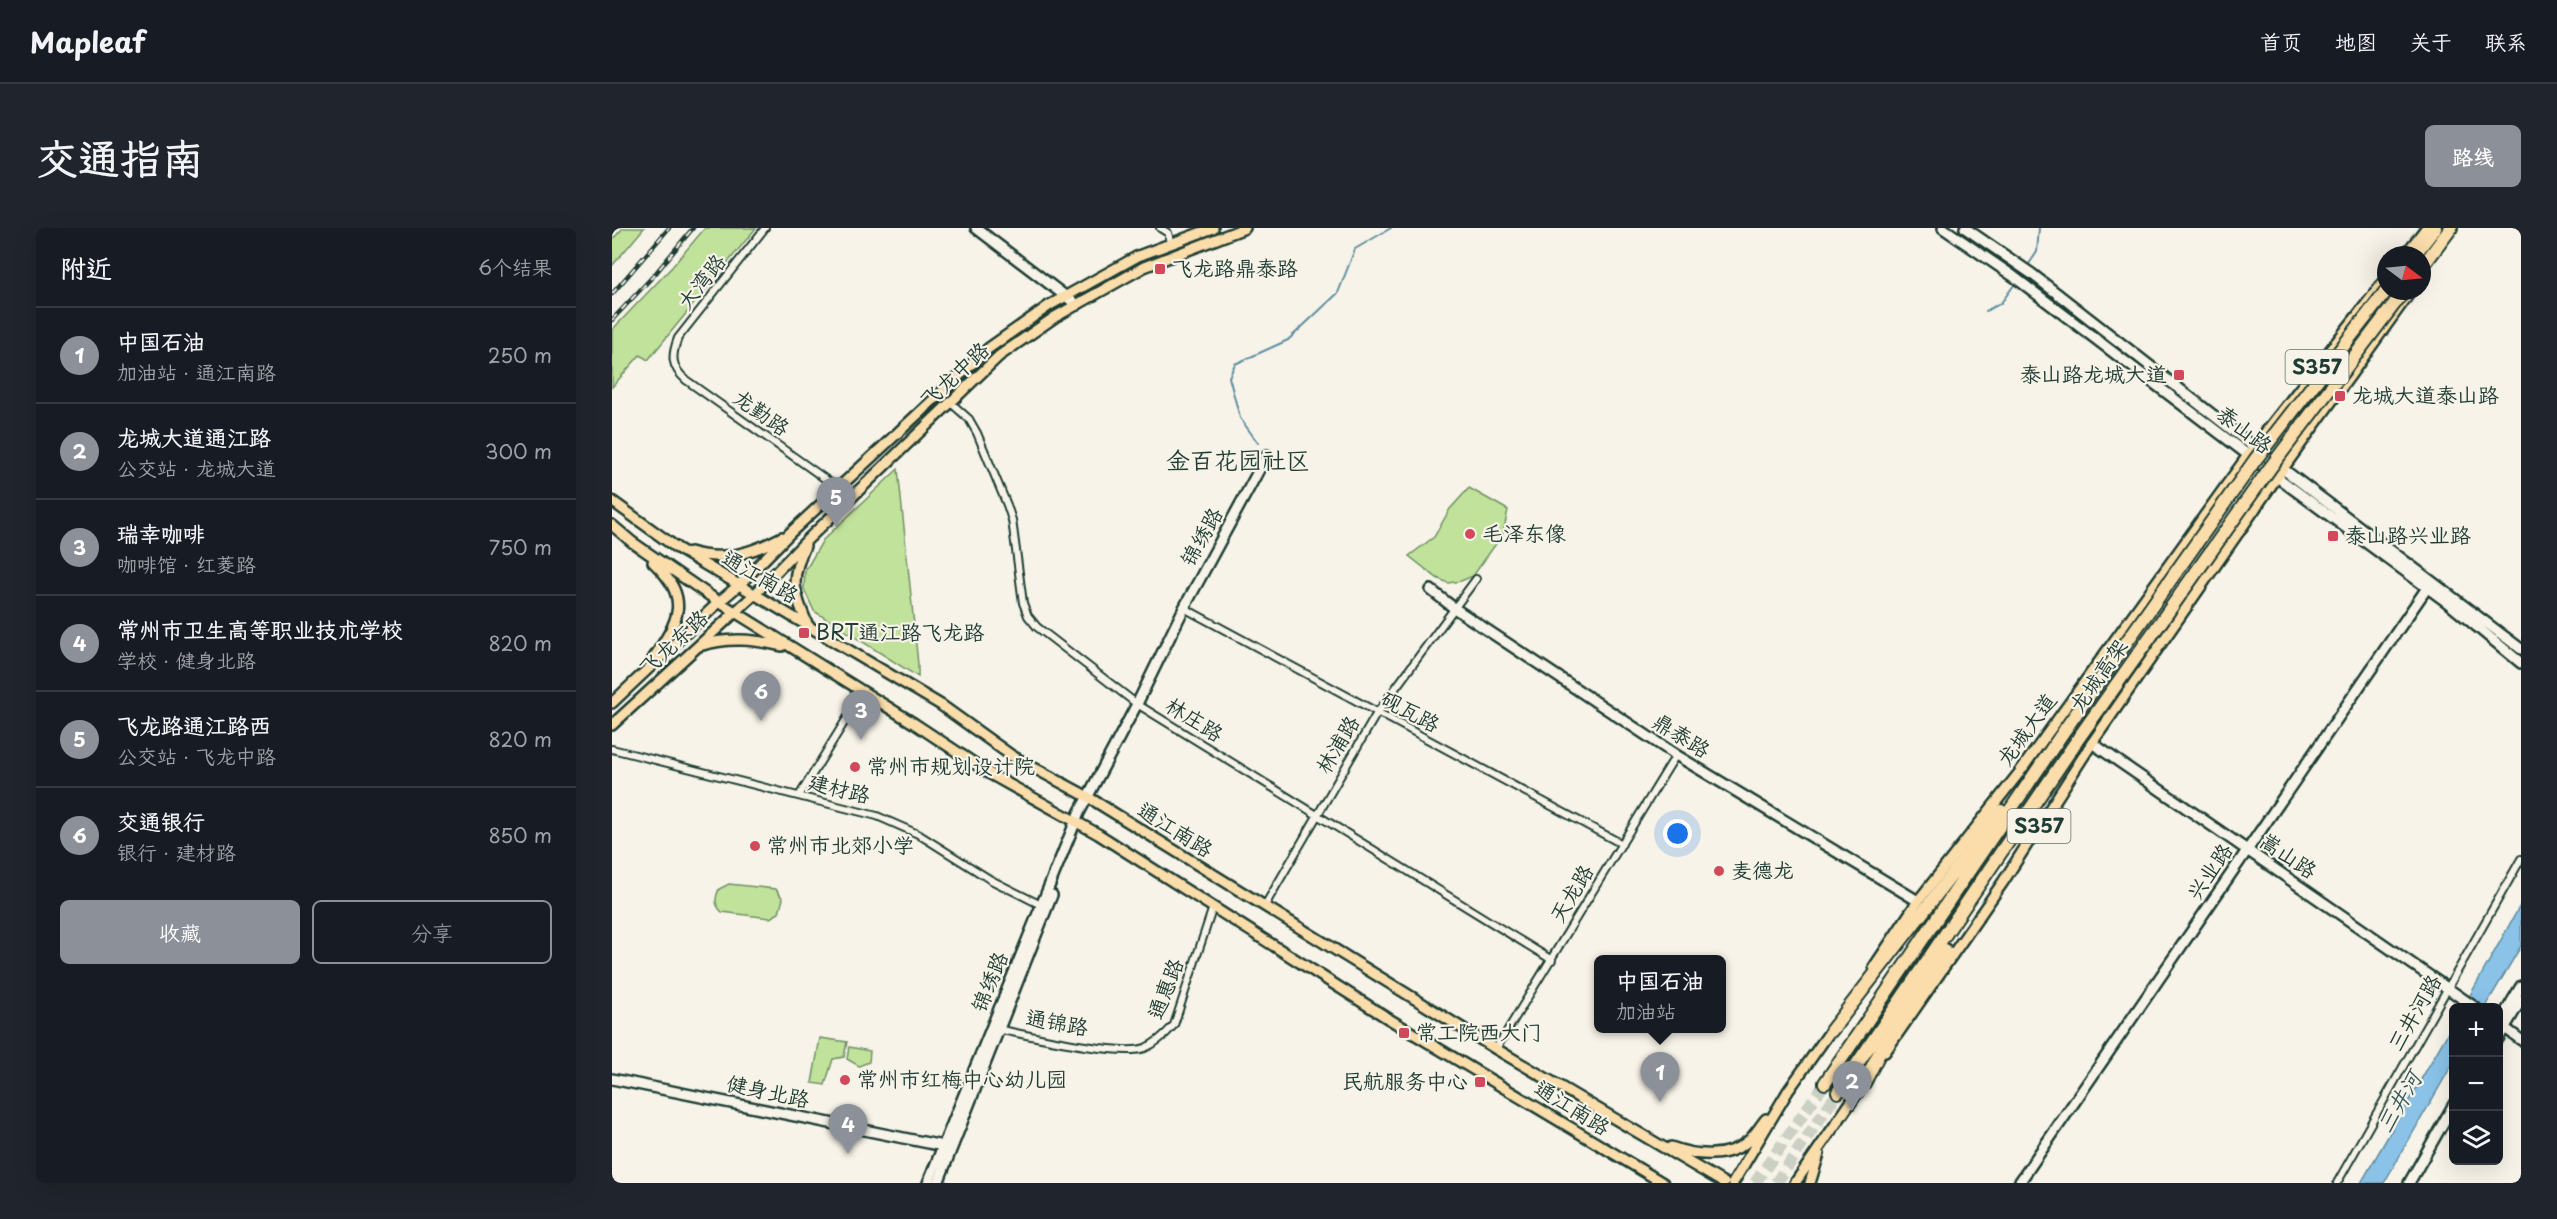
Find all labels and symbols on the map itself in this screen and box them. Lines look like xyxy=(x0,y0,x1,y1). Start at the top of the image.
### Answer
street label: 大湾路 xyxy=(668,246,732,315)
north arrow xyxy=(2377,246,2431,300)
place label: 飞龙路鼎泰路 xyxy=(1172,251,1298,283)
marker: 飞龙路鼎泰路 xyxy=(1153,262,1167,276)
street label: 飞龙中路 xyxy=(912,333,995,414)
road number: S357 xyxy=(2286,350,2348,384)
place label: 泰山路龙城大道 xyxy=(2020,357,2167,389)
marker: 泰山路龙城大道 xyxy=(2172,368,2186,382)
place label: 龙城大道泰山路 xyxy=(2352,378,2499,410)
street label: 龙勤路 xyxy=(727,380,797,443)
marker: 龙城大道泰山路 xyxy=(2333,389,2347,403)
street label: 泰山路 xyxy=(2210,397,2280,460)
district label: 金百花园社区 xyxy=(1166,441,1310,477)
pin: 5 xyxy=(816,478,856,527)
street label: 锦绣路 xyxy=(1171,501,1230,571)
place label: 毛泽东像 xyxy=(1482,516,1566,548)
place label: 泰山路兴业路 xyxy=(2345,518,2471,550)
marker: 毛泽东像 xyxy=(1463,527,1477,541)
marker: 泰山路兴业路 xyxy=(2326,529,2340,543)
street label: 通江南路 xyxy=(717,540,805,610)
street label: 飞龙东路 xyxy=(631,601,714,682)
place label: BRT通江路飞龙路 xyxy=(816,615,985,647)
marker: BRT通江路飞龙路 xyxy=(797,626,811,640)
street label: 龙城高架 xyxy=(2060,631,2135,718)
pin: 6 xyxy=(742,672,780,721)
street label: 砚瓦路 xyxy=(1376,681,1446,739)
street label: 龙城大道 xyxy=(1988,685,2063,772)
street label: 林庄路 xyxy=(1160,688,1230,749)
pin: 3 xyxy=(842,690,880,740)
street label: 鼎泰路 xyxy=(1647,704,1717,765)
street label: 林浦路 xyxy=(1306,709,1366,779)
place label: 常州市规划设计院 xyxy=(867,749,1035,781)
marker: 常州市规划设计院 xyxy=(848,760,862,774)
street label: 建材路 xyxy=(805,764,874,810)
street label: 通江南路 xyxy=(1132,792,1220,864)
road number: S357 xyxy=(2008,809,2070,843)
your location xyxy=(1663,819,1692,848)
street label: 嵩山路 xyxy=(2254,823,2324,885)
place label: 常州市北郊小学 xyxy=(767,828,914,860)
street label: 兴业路 xyxy=(2177,836,2239,906)
marker: 常州市北郊小学 xyxy=(748,839,762,853)
place label: 麦德龙 xyxy=(1731,853,1794,885)
street label: 天龙路 xyxy=(1540,858,1600,928)
marker: 麦德龙 xyxy=(1712,864,1726,878)
street label: 锦绣路 xyxy=(962,946,1015,1016)
street label: 通惠路 xyxy=(1138,953,1190,1023)
street label: 三井河路 xyxy=(2378,968,2448,1056)
street label: 通锦路 xyxy=(1024,1000,1091,1042)
place label: 常工院西大门 xyxy=(1416,1015,1542,1047)
marker: 常工院西大门 xyxy=(1397,1026,1411,1040)
pin: 1 xyxy=(1640,1052,1680,1102)
place label: 常州市红梅中心幼儿园 xyxy=(857,1062,1067,1094)
pin: 2 xyxy=(1832,1062,1872,1111)
water label: 三井河 xyxy=(2367,1062,2430,1138)
place label: 民航服务中心 xyxy=(1342,1064,1468,1096)
street label: 健身北路 xyxy=(724,1066,813,1114)
street label: 通江南路 xyxy=(1529,1070,1617,1142)
marker: 常州市红梅中心幼儿园 xyxy=(838,1073,852,1087)
marker: 民航服务中心 xyxy=(1473,1075,1487,1089)
pin: 4 xyxy=(828,1104,868,1154)

